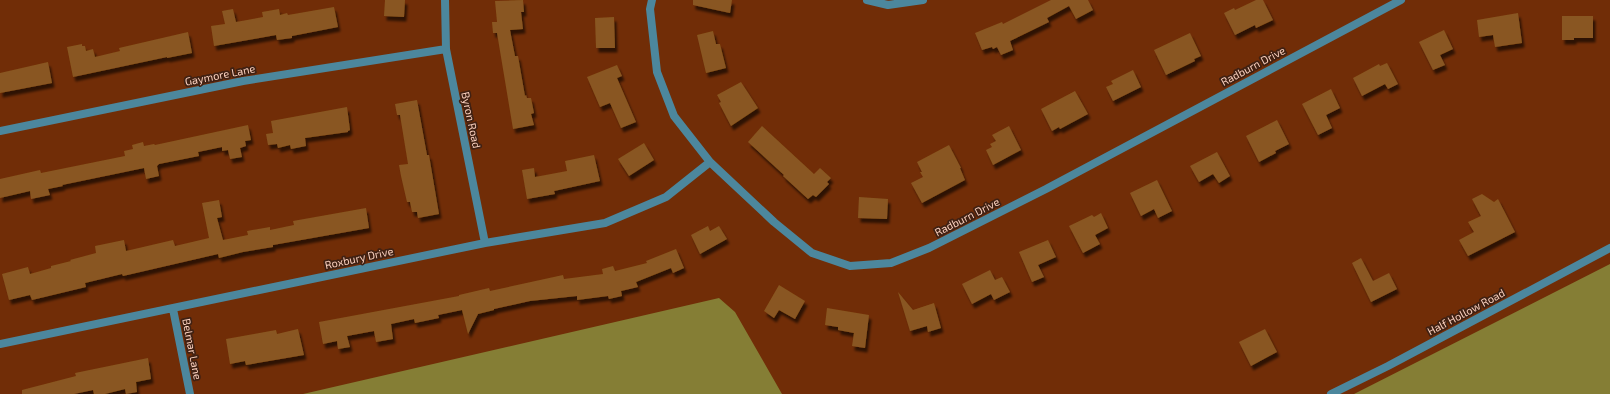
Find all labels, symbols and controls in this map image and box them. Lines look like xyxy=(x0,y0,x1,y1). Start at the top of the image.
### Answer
street label: Radburn Drive xyxy=(1218,43,1287,88)
street label: Gaymore Lane xyxy=(184,61,256,88)
street label: Byron Road xyxy=(459,90,484,149)
street label: Radburn Drive xyxy=(932,195,1001,238)
street label: Roxbury Drive xyxy=(323,244,394,271)
street label: Half Hollow Road xyxy=(1425,286,1507,337)
street label: Belmar Lane xyxy=(180,317,205,381)

